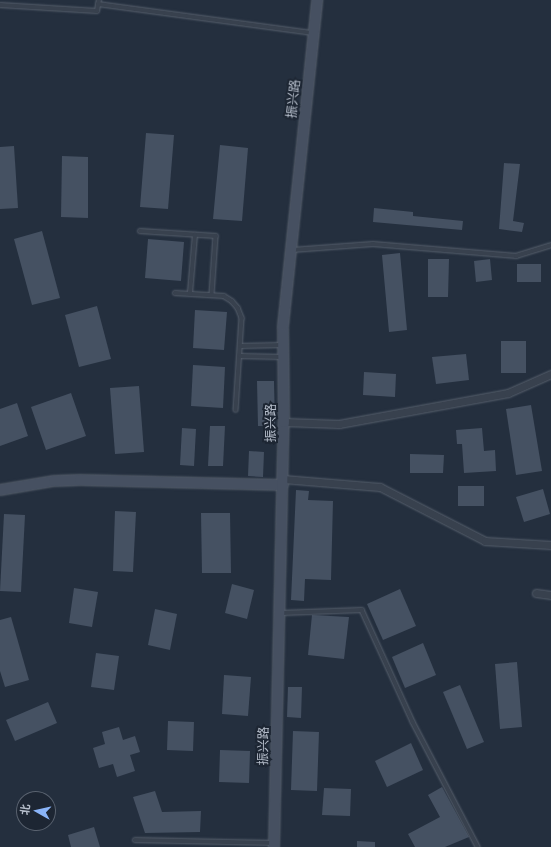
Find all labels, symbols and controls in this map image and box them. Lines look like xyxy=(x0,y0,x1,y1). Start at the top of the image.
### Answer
street label: 振兴路 xyxy=(284,79,304,119)
street label: 振兴路 xyxy=(263,404,279,442)
street label: 振兴路 xyxy=(256,726,272,766)
north arrow xyxy=(16,791,56,831)
text: 北 xyxy=(17,803,33,816)

